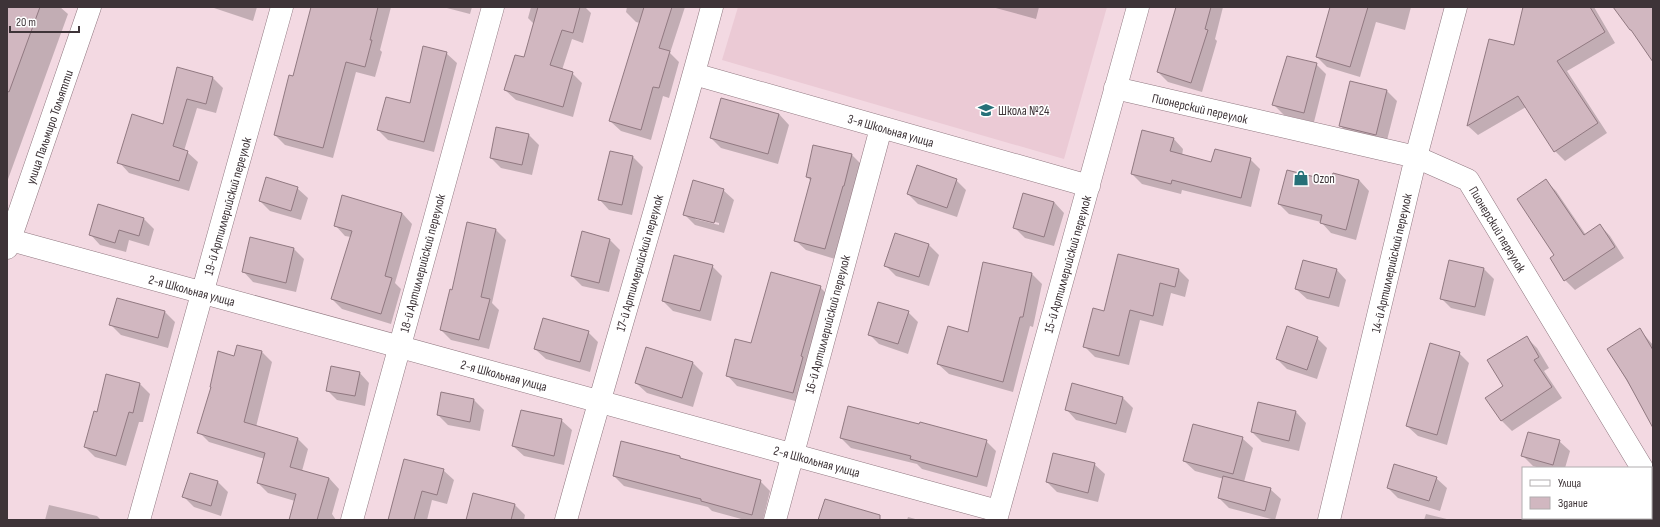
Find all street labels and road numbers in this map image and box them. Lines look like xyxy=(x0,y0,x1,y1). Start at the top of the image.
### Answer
street label: улица Пальмиро Тольятти xyxy=(23,68,77,187)
street label: Пионерский переулок xyxy=(1150,90,1249,128)
street label: 3-я Школьная улица xyxy=(846,111,936,151)
street label: 19-й Артиллерийский переулок xyxy=(201,135,255,277)
street label: Пионерский переулок xyxy=(1465,184,1529,276)
street label: 18-й Артиллерийский переулок xyxy=(397,192,449,334)
street label: 14-й Артиллерийский переулок xyxy=(1368,192,1416,334)
street label: 17-й Артиллерийский переулок xyxy=(613,193,667,333)
street label: 15-й Артиллерийский переулок xyxy=(1041,194,1095,335)
street label: 16-й Артиллерийский переулок xyxy=(802,253,854,395)
street label: 2-я Школьная улица xyxy=(147,272,237,310)
street label: 2-я Школьная улица xyxy=(459,357,549,395)
street label: 2-я Школьная улица xyxy=(772,443,862,481)

